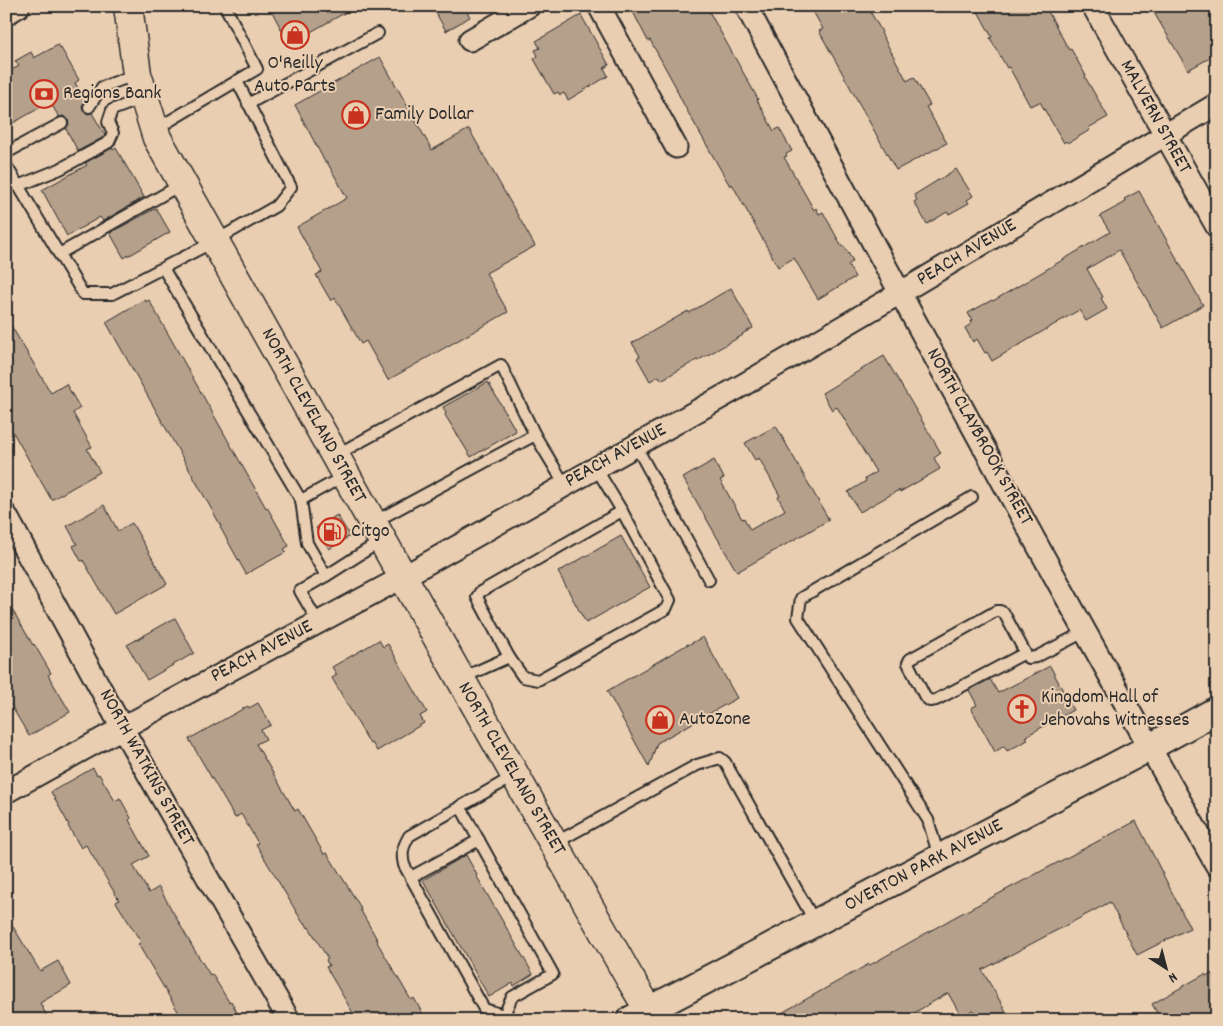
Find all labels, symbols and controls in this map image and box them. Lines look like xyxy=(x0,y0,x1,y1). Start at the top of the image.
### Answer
shop icon: O'Reilly Auto Parts xyxy=(280,20,310,50)
place label: O'Reilly Auto Parts xyxy=(254,50,336,101)
street label: MALVERN STREET xyxy=(1112,55,1198,179)
bank icon: Regions Bank xyxy=(29,79,59,109)
place label: Regions Bank xyxy=(63,80,161,108)
shop icon: Family Dollar xyxy=(341,100,371,130)
place label: Family Dollar xyxy=(375,101,474,129)
street label: PEACH AVENUE xyxy=(912,212,1022,294)
street label: NORTH CLEVELAND STREET xyxy=(253,323,373,509)
street label: NORTH CLAYBROOK STREET xyxy=(919,343,1039,531)
street label: PEACH AVENUE xyxy=(560,417,672,495)
fuel station icon: Citgo xyxy=(317,517,347,547)
place label: Citgo xyxy=(351,518,390,546)
street label: PEACH AVENUE xyxy=(206,613,318,691)
street label: NORTH CLEVELAND STREET xyxy=(450,677,572,861)
street label: NORTH WATKINS STREET xyxy=(91,684,201,852)
place label: Kingdom Hall of Jehovahs Witnesses xyxy=(1041,684,1190,735)
church icon: Kingdom Hall of Jehovahs Witnesses xyxy=(1007,694,1037,724)
shop icon: AutoZone xyxy=(645,705,675,735)
place label: AutoZone xyxy=(679,706,751,734)
street label: OVERTON PARK AVENUE xyxy=(840,812,1008,920)
north arrow xyxy=(1140,944,1190,994)
text: N xyxy=(1164,967,1181,987)

